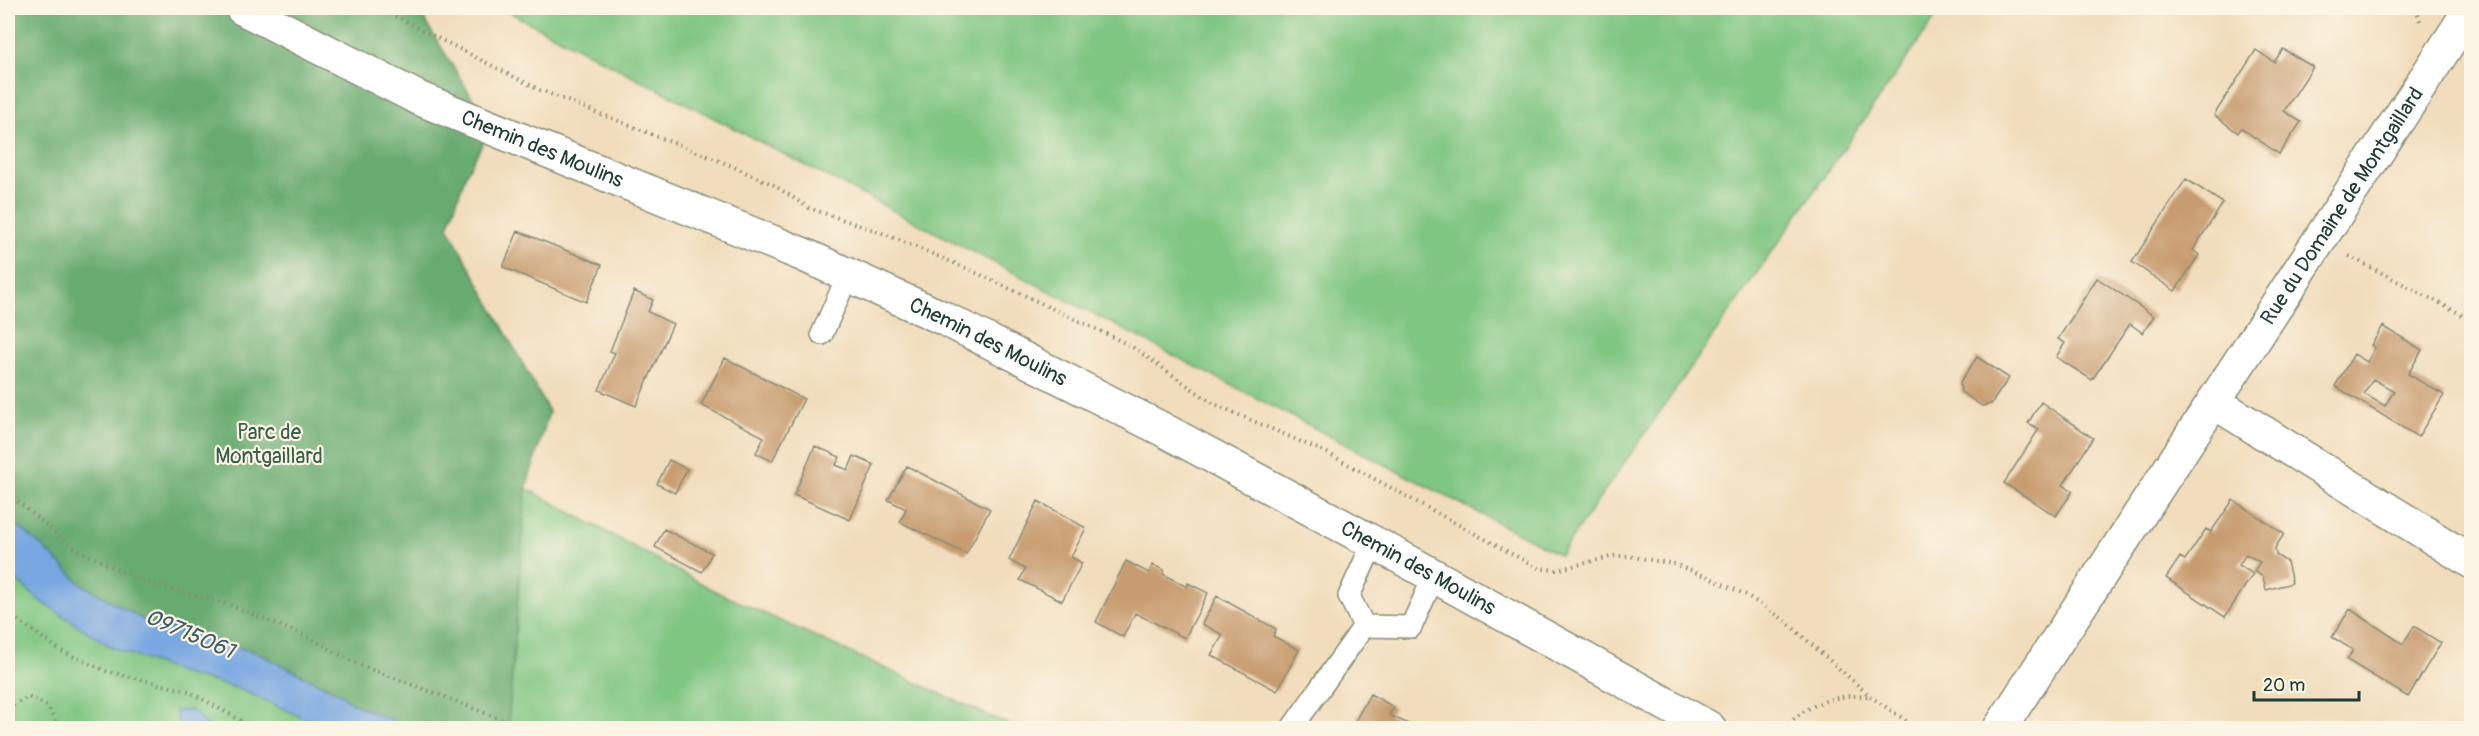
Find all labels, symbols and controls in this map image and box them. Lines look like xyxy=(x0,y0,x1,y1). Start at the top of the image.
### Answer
street label: Rue du Domaine de Montgaillard xyxy=(2255,82,2430,330)
street label: Chemin des Moulins xyxy=(457,104,628,194)
street label: Chemin des Moulins xyxy=(905,292,1072,393)
park label: Parc de Montgaillard xyxy=(215,419,323,470)
street label: Chemin des Moulins xyxy=(1336,515,1501,622)
water label: O9715061 xyxy=(141,603,240,666)
scale bar xyxy=(2254,664,2359,702)
text: 20 m xyxy=(2263,674,2305,697)

